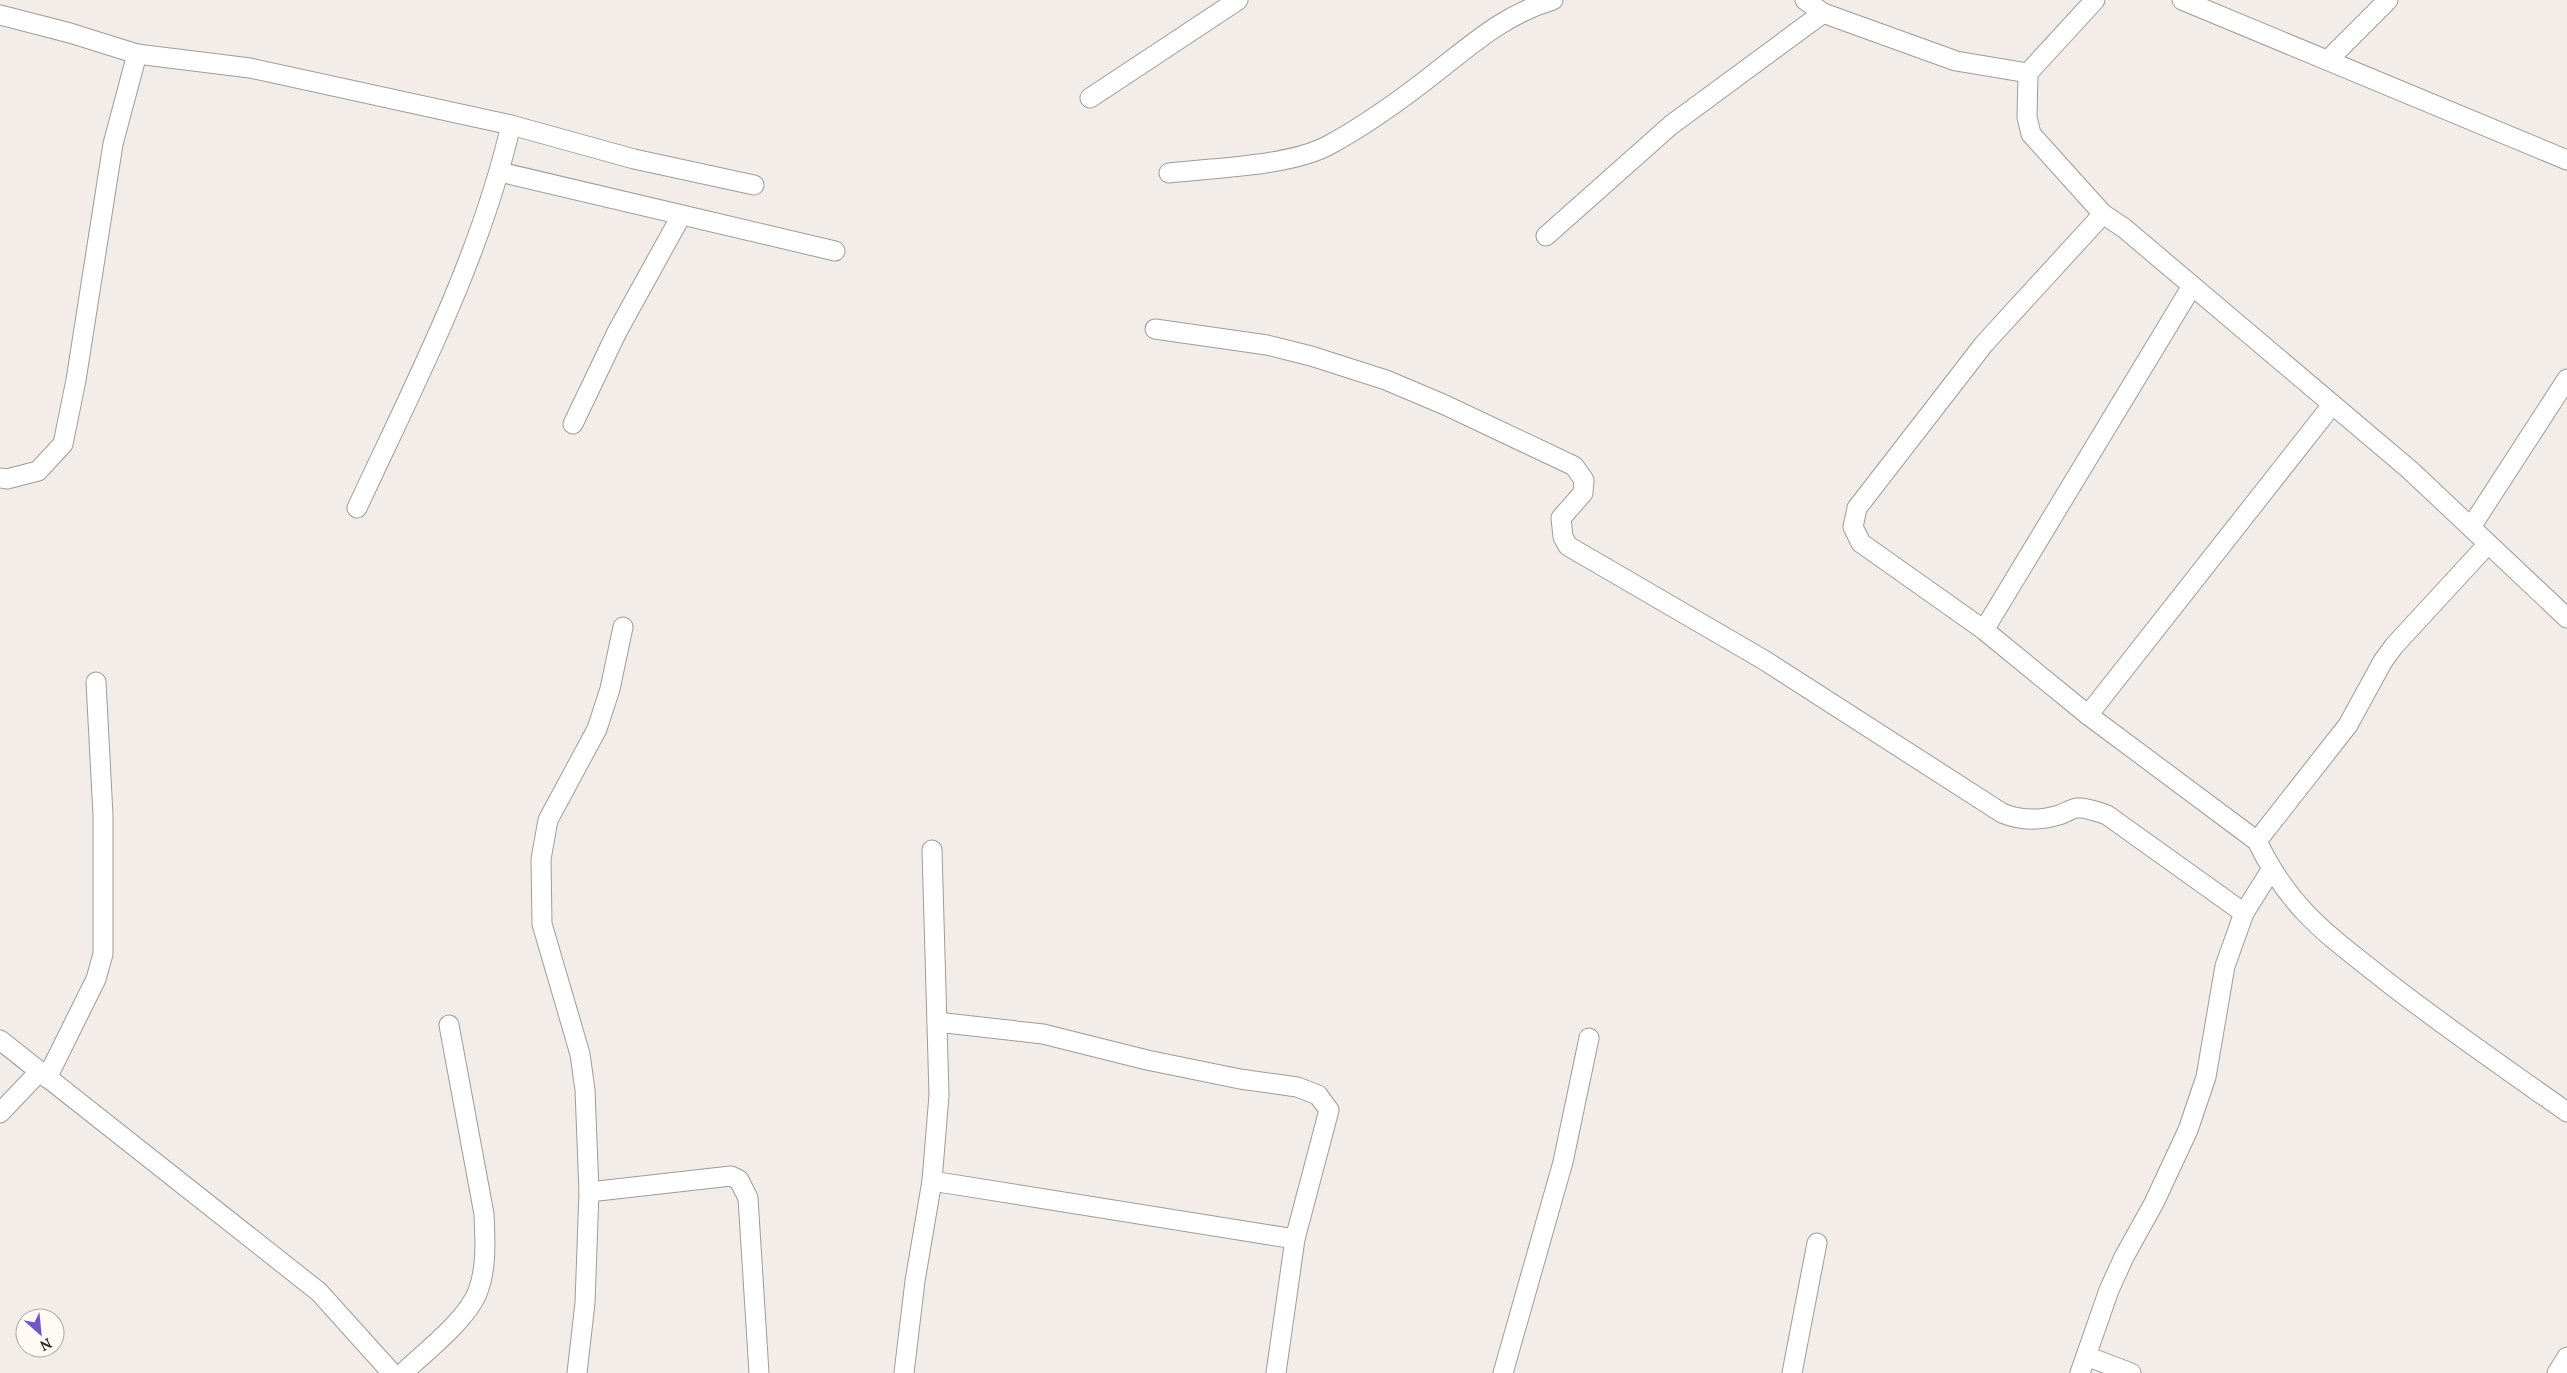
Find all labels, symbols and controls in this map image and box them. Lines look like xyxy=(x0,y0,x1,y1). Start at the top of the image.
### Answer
north arrow xyxy=(15,1308,65,1358)
text: N xyxy=(37,1334,55,1355)

